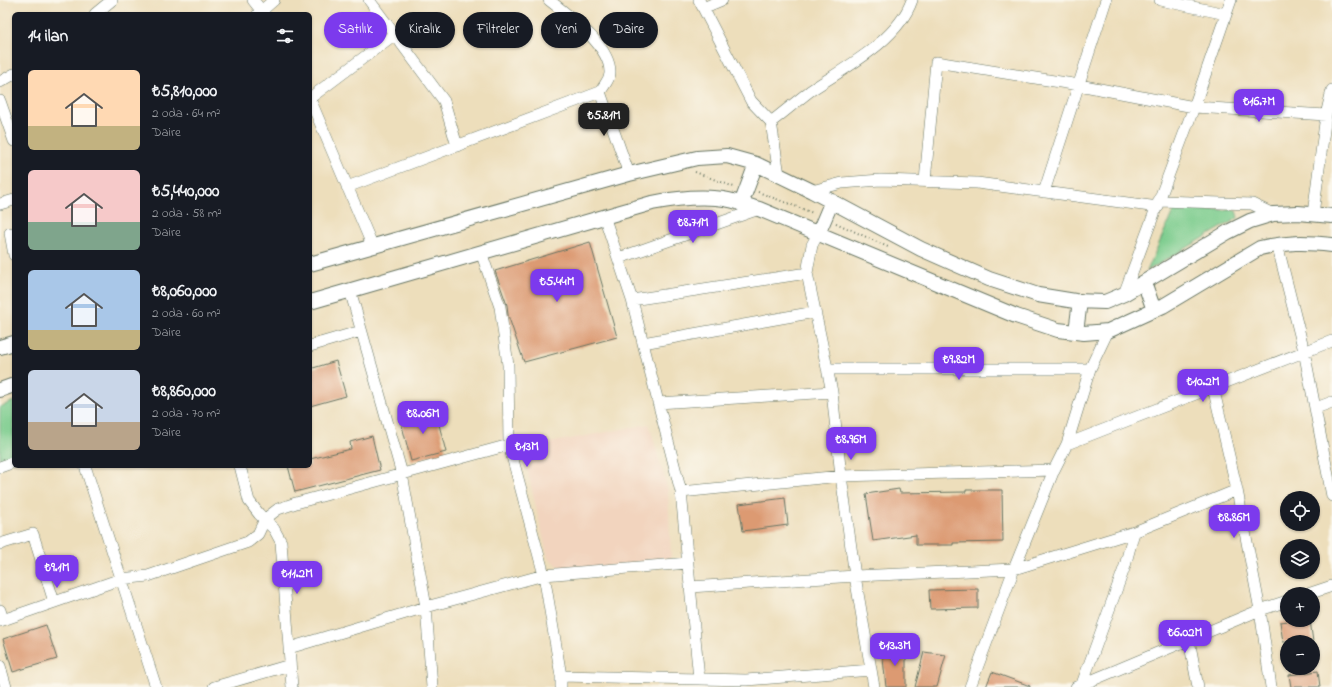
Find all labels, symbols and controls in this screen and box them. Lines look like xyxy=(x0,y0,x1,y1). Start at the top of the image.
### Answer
chip: Satılık xyxy=(324,12,387,48)
chip: Kiralık xyxy=(395,12,455,48)
chip: Filtreler xyxy=(463,12,533,48)
chip: Yeni xyxy=(541,12,591,48)
chip: Daire xyxy=(599,12,658,48)
text: 14 ilan xyxy=(28,24,68,49)
icon: filters xyxy=(274,25,296,47)
text: ₺5,810,000 xyxy=(152,79,217,104)
icon: home xyxy=(60,86,108,134)
pin: ₺16.7M xyxy=(1226,89,1292,123)
text: ₺16.7M xyxy=(1243,92,1275,111)
pin: ₺5.81M xyxy=(571,103,637,137)
text: 2 oda · 64 m² xyxy=(152,104,220,123)
text: ₺5.81M xyxy=(587,106,621,125)
text: Daire xyxy=(152,123,181,142)
text: ₺5,440,000 xyxy=(152,179,219,204)
icon: home xyxy=(60,186,108,234)
text: 2 oda · 58 m² xyxy=(152,204,222,223)
pin: ₺8.71M xyxy=(660,210,726,244)
text: ₺8.71M xyxy=(677,213,709,232)
text: Daire xyxy=(152,223,181,242)
pin: ₺5.44M xyxy=(524,269,590,303)
text: ₺5.44M xyxy=(539,272,575,291)
text: ₺8,060,000 xyxy=(152,279,217,304)
icon: home xyxy=(60,286,108,334)
text: 2 oda · 60 m² xyxy=(152,304,221,323)
text: Daire xyxy=(152,323,181,342)
pin: ₺9.82M xyxy=(926,347,992,381)
text: ₺9.82M xyxy=(943,350,975,369)
pin: ₺10.2M xyxy=(1170,369,1236,403)
text: ₺10.2M xyxy=(1186,372,1220,391)
text: ₺8,860,000 xyxy=(152,379,216,404)
icon: home xyxy=(60,386,108,434)
pin: ₺8.06M xyxy=(390,401,456,435)
text: 2 oda · 70 m² xyxy=(152,404,220,423)
text: ₺8.06M xyxy=(406,404,440,423)
text: Daire xyxy=(152,423,181,442)
pin: ₺8.96M xyxy=(818,427,884,461)
text: ₺8.96M xyxy=(835,430,867,449)
pin: ₺13M xyxy=(503,434,551,468)
text: ₺13M xyxy=(515,437,539,456)
map controls xyxy=(1280,491,1320,675)
button: locate xyxy=(1280,491,1320,531)
pin: ₺8.86M xyxy=(1201,505,1267,539)
text: ₺8.86M xyxy=(1218,508,1250,527)
button: layers xyxy=(1280,539,1320,579)
pin: ₺9.1M xyxy=(29,555,85,589)
text: ₺9.1M xyxy=(44,558,70,577)
pin: ₺11.2M xyxy=(264,561,330,595)
text: ₺11.2M xyxy=(281,564,313,583)
button: + xyxy=(1280,587,1320,627)
pin: ₺6.02M xyxy=(1152,620,1218,654)
text: ₺6.02M xyxy=(1168,623,1202,642)
pin: ₺13.3M xyxy=(862,633,928,667)
button: − xyxy=(1280,635,1320,675)
text: ₺13.3M xyxy=(879,636,911,655)

